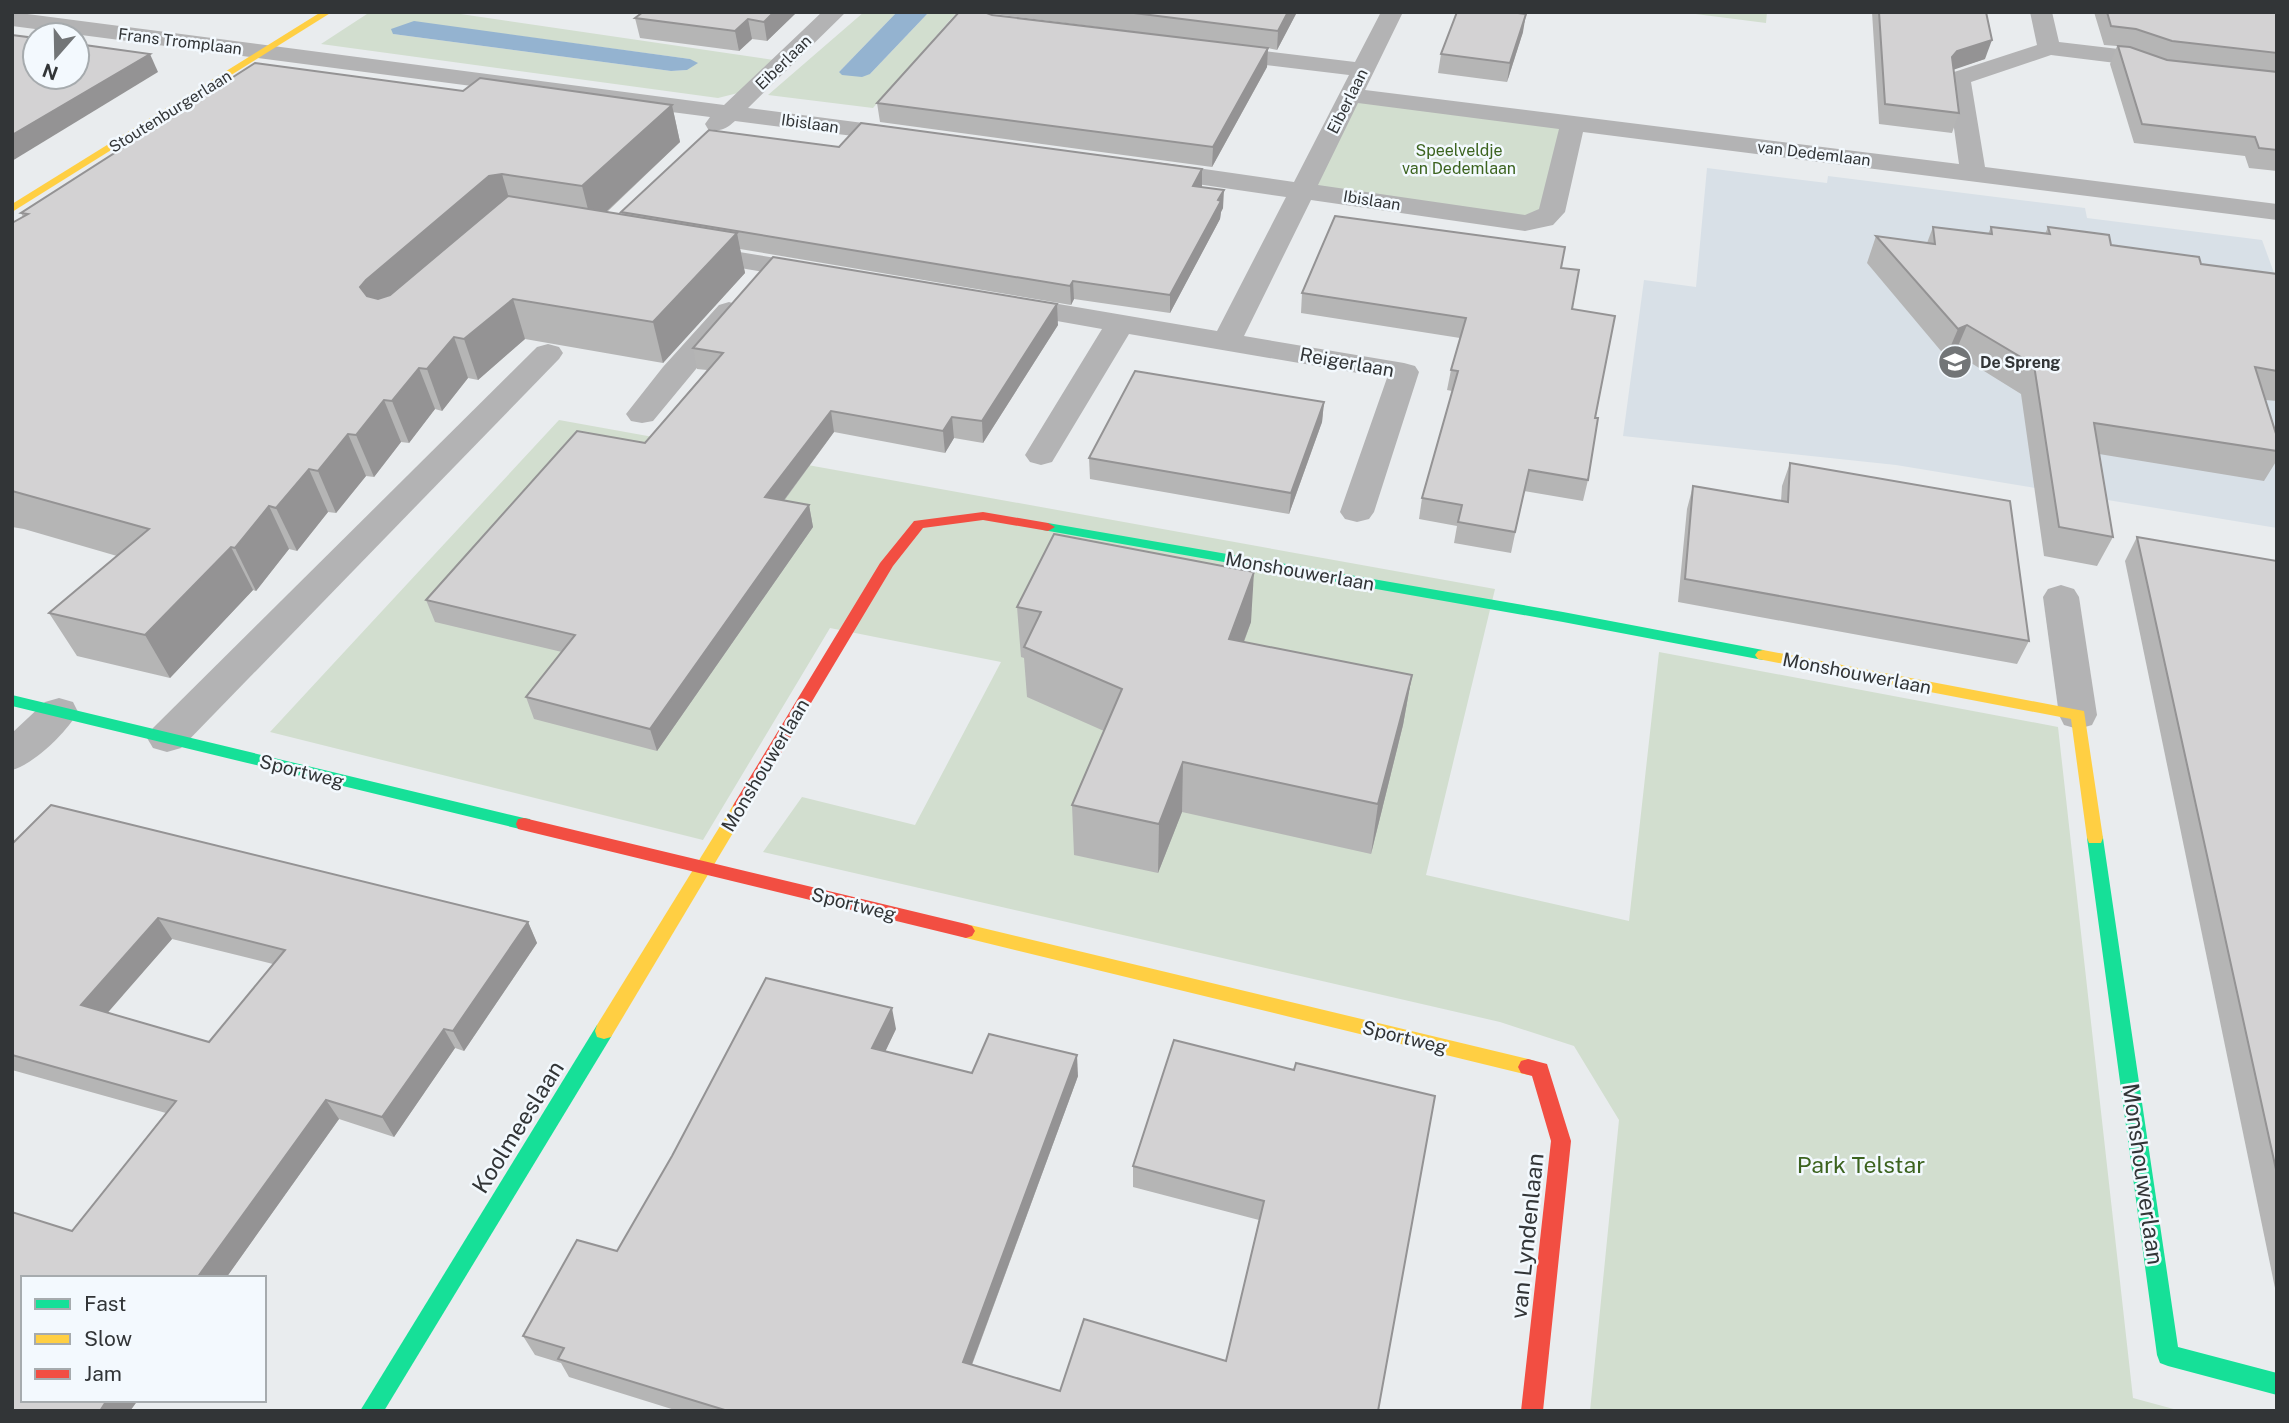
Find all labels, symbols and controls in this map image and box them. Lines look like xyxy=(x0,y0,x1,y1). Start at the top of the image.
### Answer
north arrow xyxy=(21,21,91,91)
street label: Frans Tromplaan xyxy=(117,24,243,59)
street label: Eiberlaan xyxy=(751,31,815,94)
text: N xyxy=(39,59,61,85)
street label: Stoutenburgerlaan xyxy=(106,66,235,157)
street label: Eiberlaan xyxy=(1323,66,1372,137)
street label: Ibislaan xyxy=(780,110,840,137)
street label: van Dedemlaan xyxy=(1756,137,1872,170)
park label: Speelveldje van Dedemlaan xyxy=(1402,141,1516,178)
street label: Ibislaan xyxy=(1342,187,1402,214)
street label: Reigerlaan xyxy=(1298,343,1396,381)
school or university icon: De Spreng xyxy=(1936,343,1974,381)
place label: De Spreng xyxy=(1980,353,2060,372)
street label: Monshouwerlaan xyxy=(1224,547,1376,595)
street label: Monshouwerlaan xyxy=(1781,648,1933,698)
street label: Monshouwerlaan xyxy=(717,695,813,835)
street label: Sportweg xyxy=(257,750,347,792)
street label: Sportweg xyxy=(809,883,899,925)
street label: Sportweg xyxy=(1360,1016,1450,1058)
street label: Koolmeeslaan xyxy=(466,1056,569,1198)
street label: Monshouwerlaan xyxy=(2117,1082,2170,1266)
park label: Park Telstar xyxy=(1797,1151,1925,1178)
street label: van Lyndenlaan xyxy=(1504,1152,1549,1320)
legend xyxy=(21,1276,266,1402)
text: Fast xyxy=(84,1291,126,1316)
text: Slow xyxy=(84,1326,132,1351)
text: Jam xyxy=(84,1361,122,1386)

